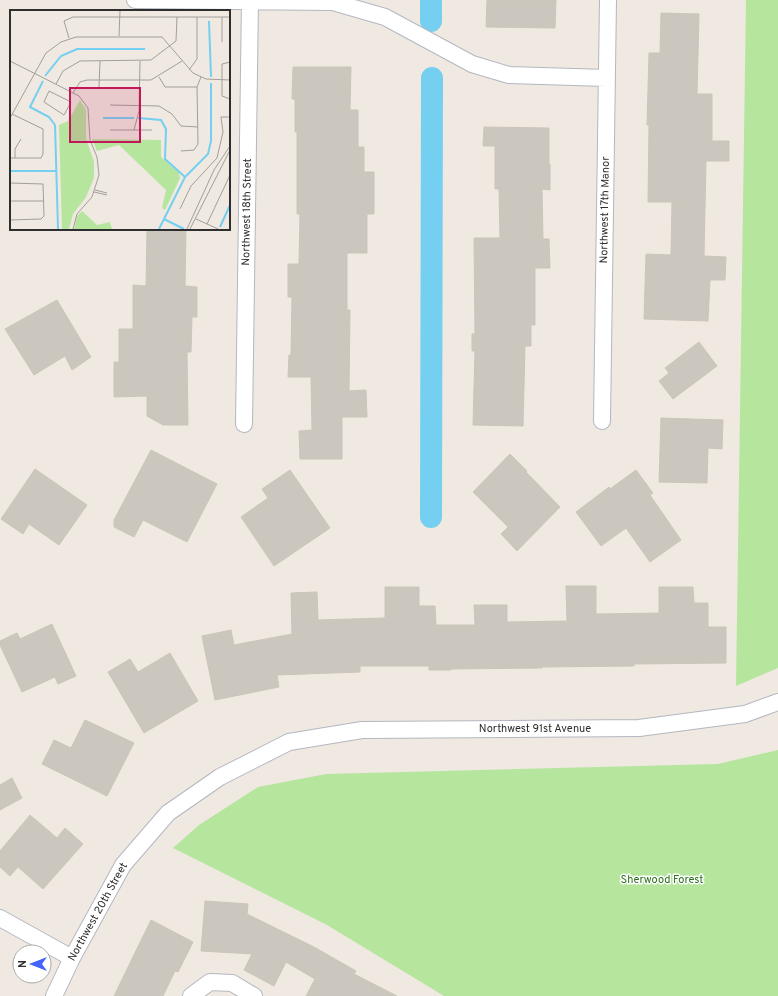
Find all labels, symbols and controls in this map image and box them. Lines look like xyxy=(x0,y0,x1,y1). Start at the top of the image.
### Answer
inset map xyxy=(10,10,230,230)
street label: Northwest 17th Manor xyxy=(597,156,613,264)
street label: Northwest 18th Street xyxy=(239,158,255,266)
street label: Northwest 91st Avenue xyxy=(479,722,591,736)
street label: Northwest 20th Street xyxy=(65,860,131,964)
park label: Sherwood Forest xyxy=(621,873,703,887)
north arrow xyxy=(12,944,52,984)
text: N xyxy=(16,960,30,968)

